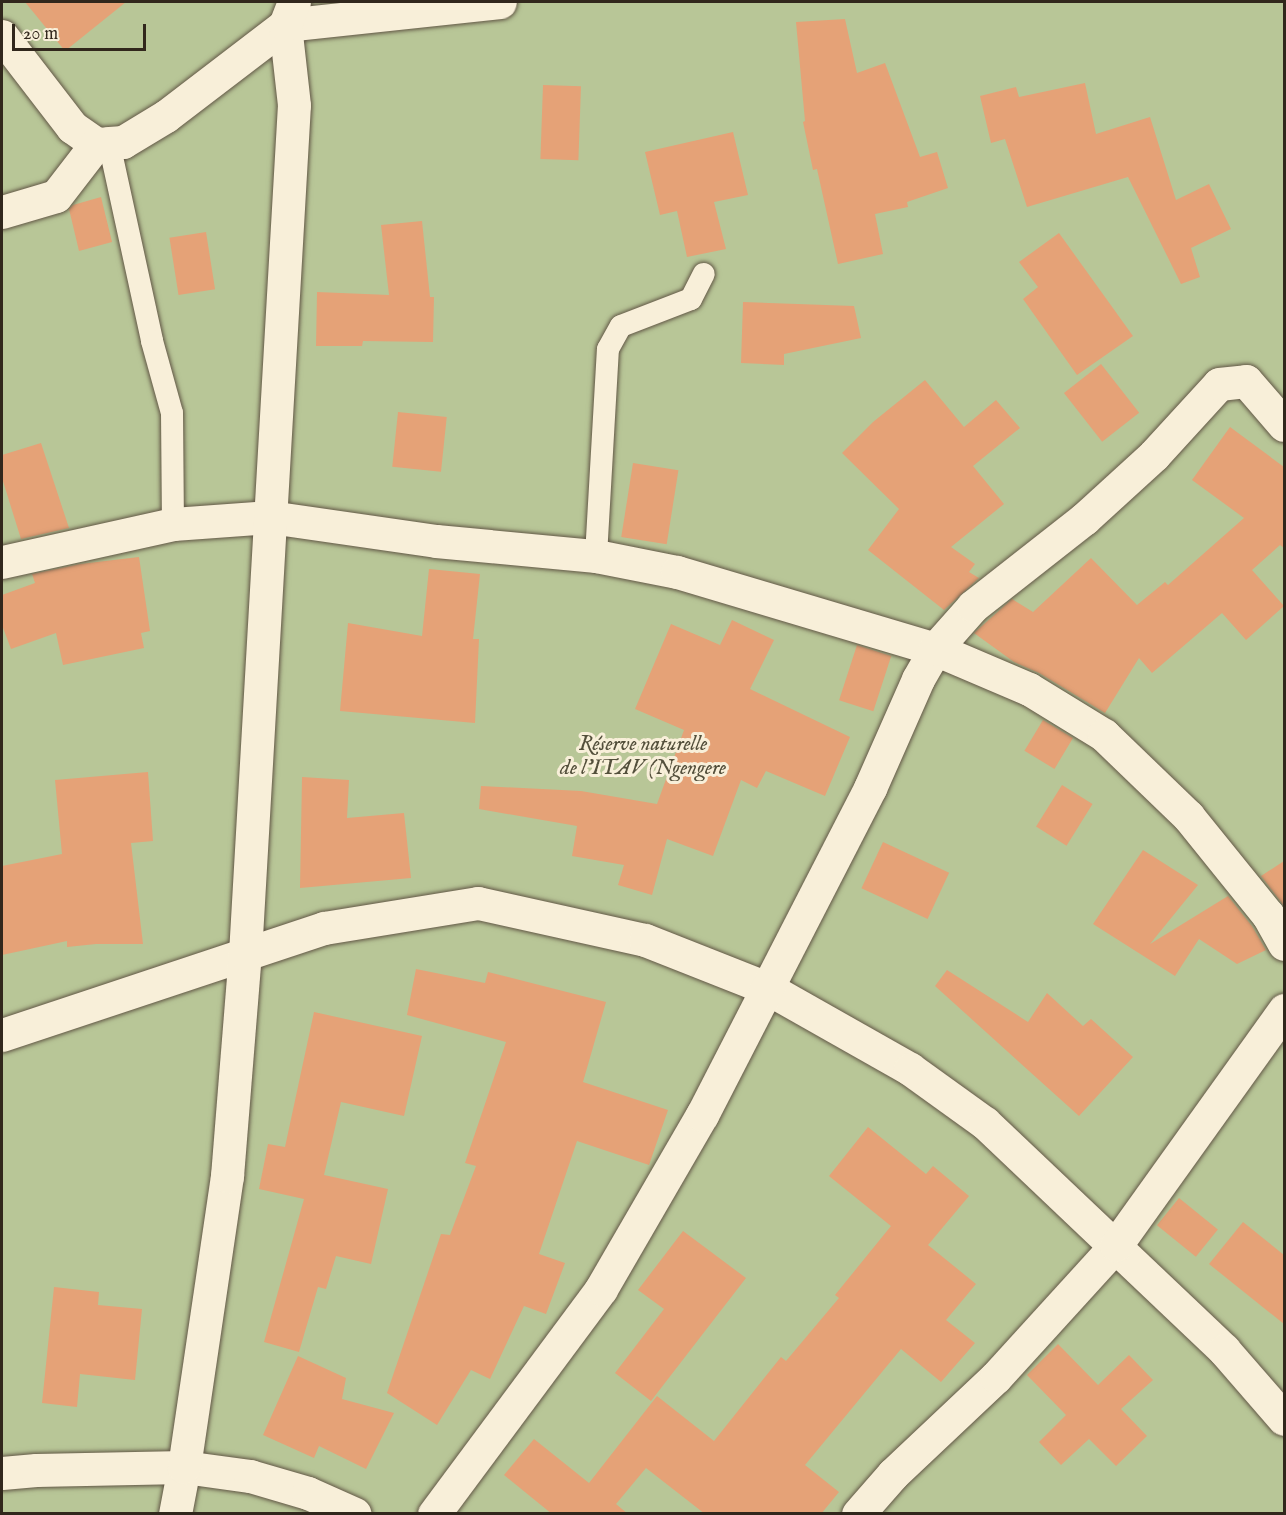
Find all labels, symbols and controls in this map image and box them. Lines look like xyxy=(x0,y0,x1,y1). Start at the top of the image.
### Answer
scale bar xyxy=(15,12,148,50)
text: 20 m xyxy=(23,23,58,46)
park label: Réserve naturelle de l'ITAV (Ngengere xyxy=(560,732,726,782)

